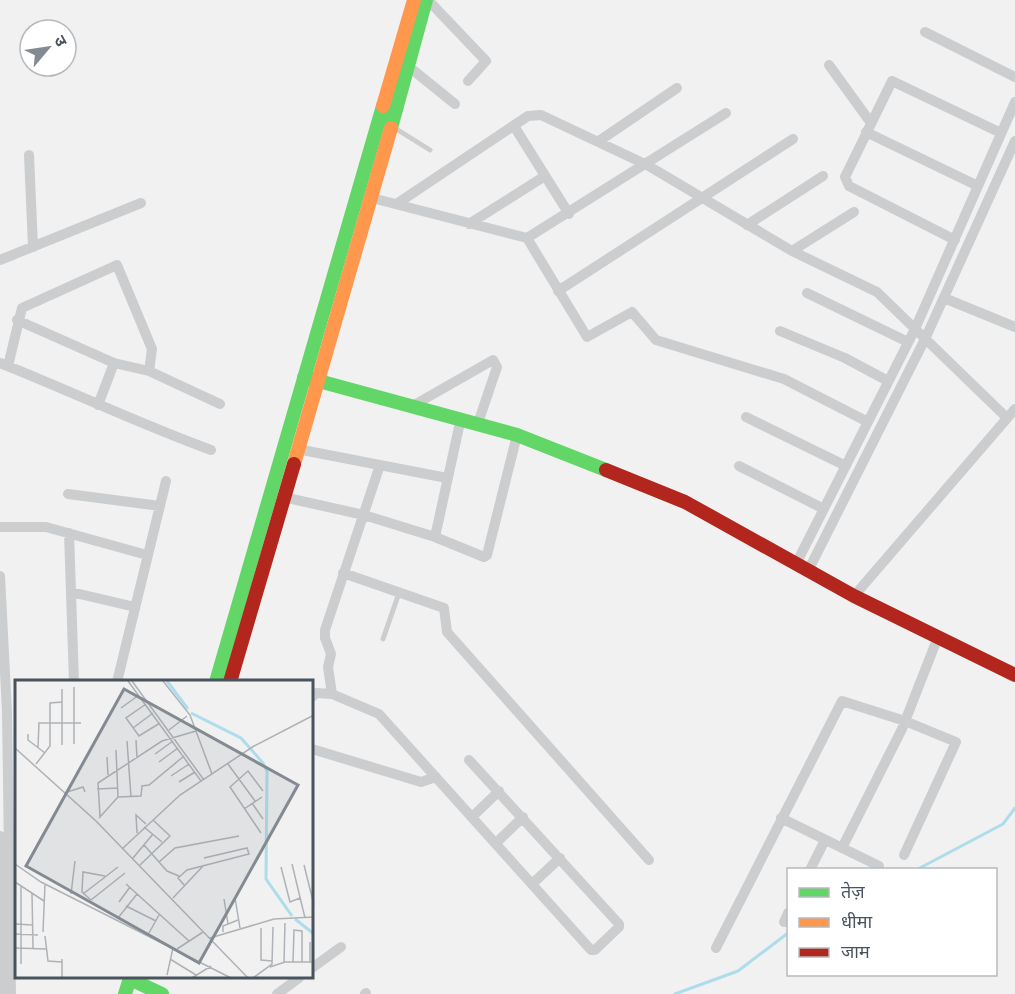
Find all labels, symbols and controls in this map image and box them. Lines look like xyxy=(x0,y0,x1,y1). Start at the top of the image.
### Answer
north arrow xyxy=(18,18,78,78)
text: उ xyxy=(49,31,73,51)
inset map xyxy=(15,680,314,979)
legend xyxy=(787,868,997,976)
text: तेज़ xyxy=(841,879,865,903)
text: धीमा xyxy=(841,909,872,933)
text: जाम xyxy=(841,939,871,963)

